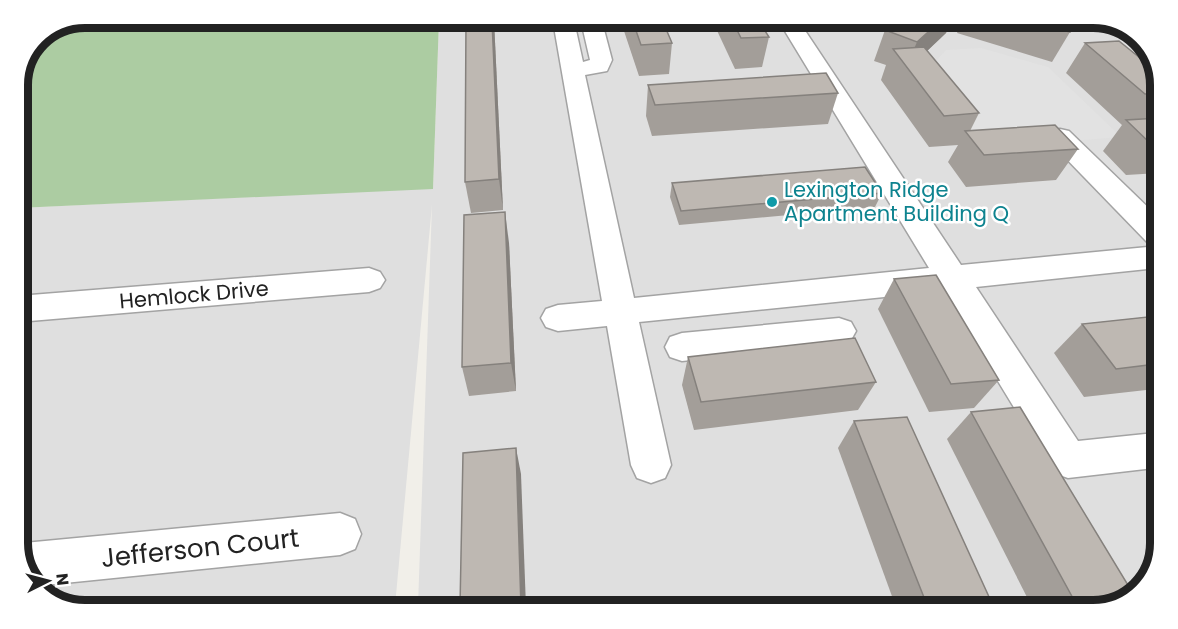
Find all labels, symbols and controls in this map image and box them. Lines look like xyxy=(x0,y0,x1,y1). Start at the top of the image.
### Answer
place label: Lexington Ridge Apartment Building Q xyxy=(784,175,1009,228)
marker: Lexington Ridge Apartment Building Q xyxy=(765,195,779,209)
street label: Hemlock Drive xyxy=(118,274,270,315)
street label: Jefferson Court xyxy=(99,520,301,576)
north arrow xyxy=(18,551,78,611)
text: N xyxy=(50,572,74,587)

